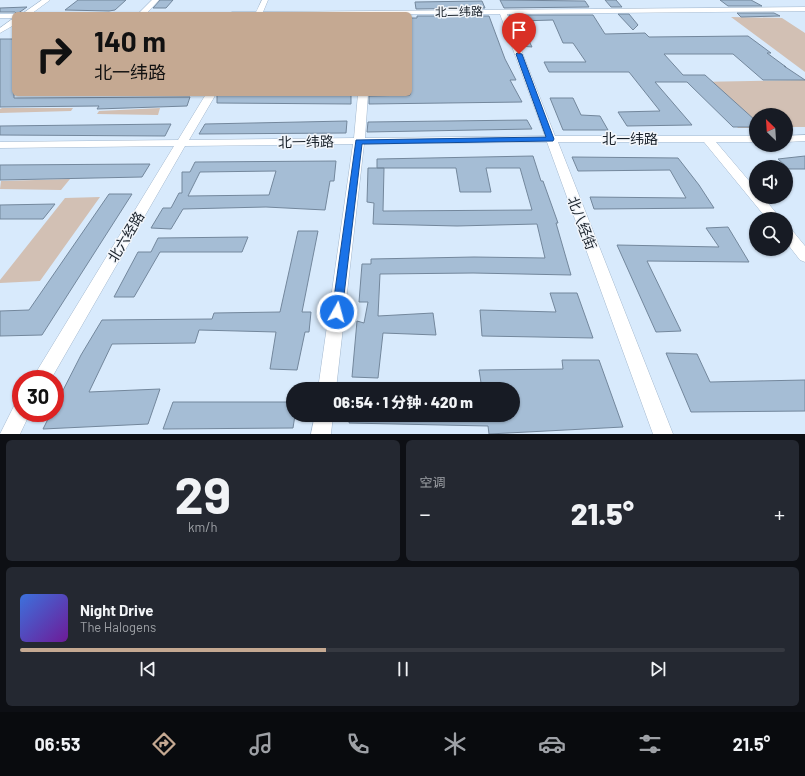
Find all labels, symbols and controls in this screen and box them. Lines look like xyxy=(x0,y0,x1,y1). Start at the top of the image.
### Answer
street label: 北二纬路 xyxy=(435,4,483,18)
pin xyxy=(502,13,536,54)
icon: arrive xyxy=(508,19,530,41)
text: 140 m xyxy=(94,24,166,58)
icon: right xyxy=(28,28,80,80)
text: 北一纬路 xyxy=(94,61,166,83)
north arrow xyxy=(749,108,793,152)
map controls xyxy=(749,108,793,256)
street label: 北一纬路 xyxy=(602,130,658,147)
street label: 北一纬路 xyxy=(278,133,334,150)
button: sound xyxy=(749,160,793,204)
street label: 北八经街 xyxy=(564,194,600,252)
street label: 北六经路 xyxy=(104,208,147,265)
button: search xyxy=(749,212,793,256)
position arrow xyxy=(316,291,358,333)
speed limit sign: 30 xyxy=(12,370,64,422)
text: 06:54 · 1 分钟 · 420 m xyxy=(333,393,473,411)
text: 29 xyxy=(174,462,231,524)
text: 空调 xyxy=(420,474,446,490)
text: 21.5° xyxy=(571,495,634,531)
text: − xyxy=(420,500,431,526)
text: + xyxy=(774,500,785,526)
text: km/h xyxy=(188,519,217,535)
text: Night Drive xyxy=(80,601,153,619)
text: The Halogens xyxy=(80,619,156,635)
icon: previous xyxy=(137,658,159,680)
icon: pause xyxy=(392,658,414,680)
icon: next xyxy=(647,658,669,680)
icon: directions xyxy=(150,730,178,758)
icon: music xyxy=(247,730,275,758)
icon: phone xyxy=(344,730,372,758)
icon: climate xyxy=(441,730,469,758)
icon: car xyxy=(538,730,566,758)
icon: filters xyxy=(636,730,664,758)
text: 06:53 xyxy=(35,733,80,755)
text: 21.5° xyxy=(733,733,770,755)

